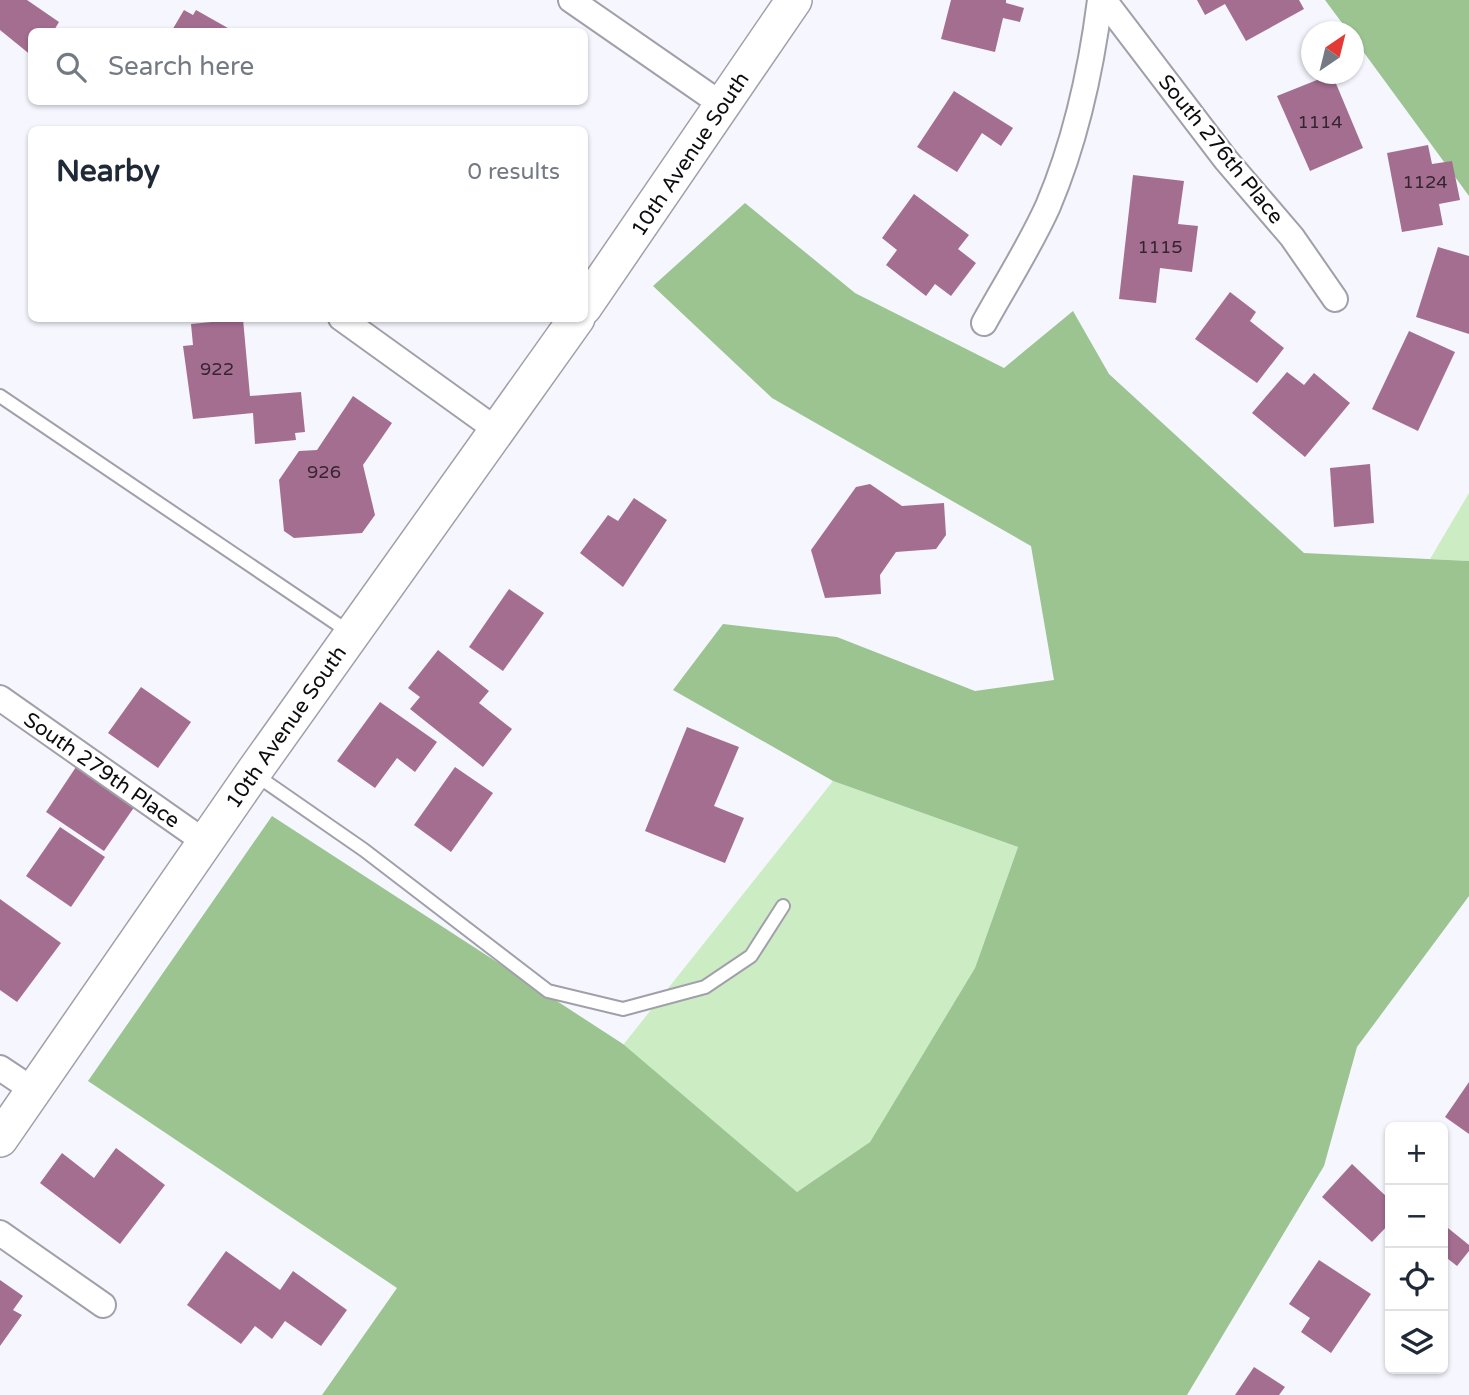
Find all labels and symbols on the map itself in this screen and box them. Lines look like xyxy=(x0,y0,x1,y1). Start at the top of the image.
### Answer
north arrow xyxy=(1301,21,1364,84)
street label: 10th Avenue South xyxy=(626,67,755,241)
street label: South 276th Place xyxy=(1153,70,1288,229)
house number: 1114 xyxy=(1297,111,1343,133)
house number: 1124 xyxy=(1402,171,1448,193)
house number: 1115 xyxy=(1137,236,1183,258)
house number: 922 xyxy=(200,358,234,380)
house number: 926 xyxy=(307,461,341,483)
street label: 10th Avenue South xyxy=(221,641,352,813)
street label: South 279th Place xyxy=(19,707,185,834)

